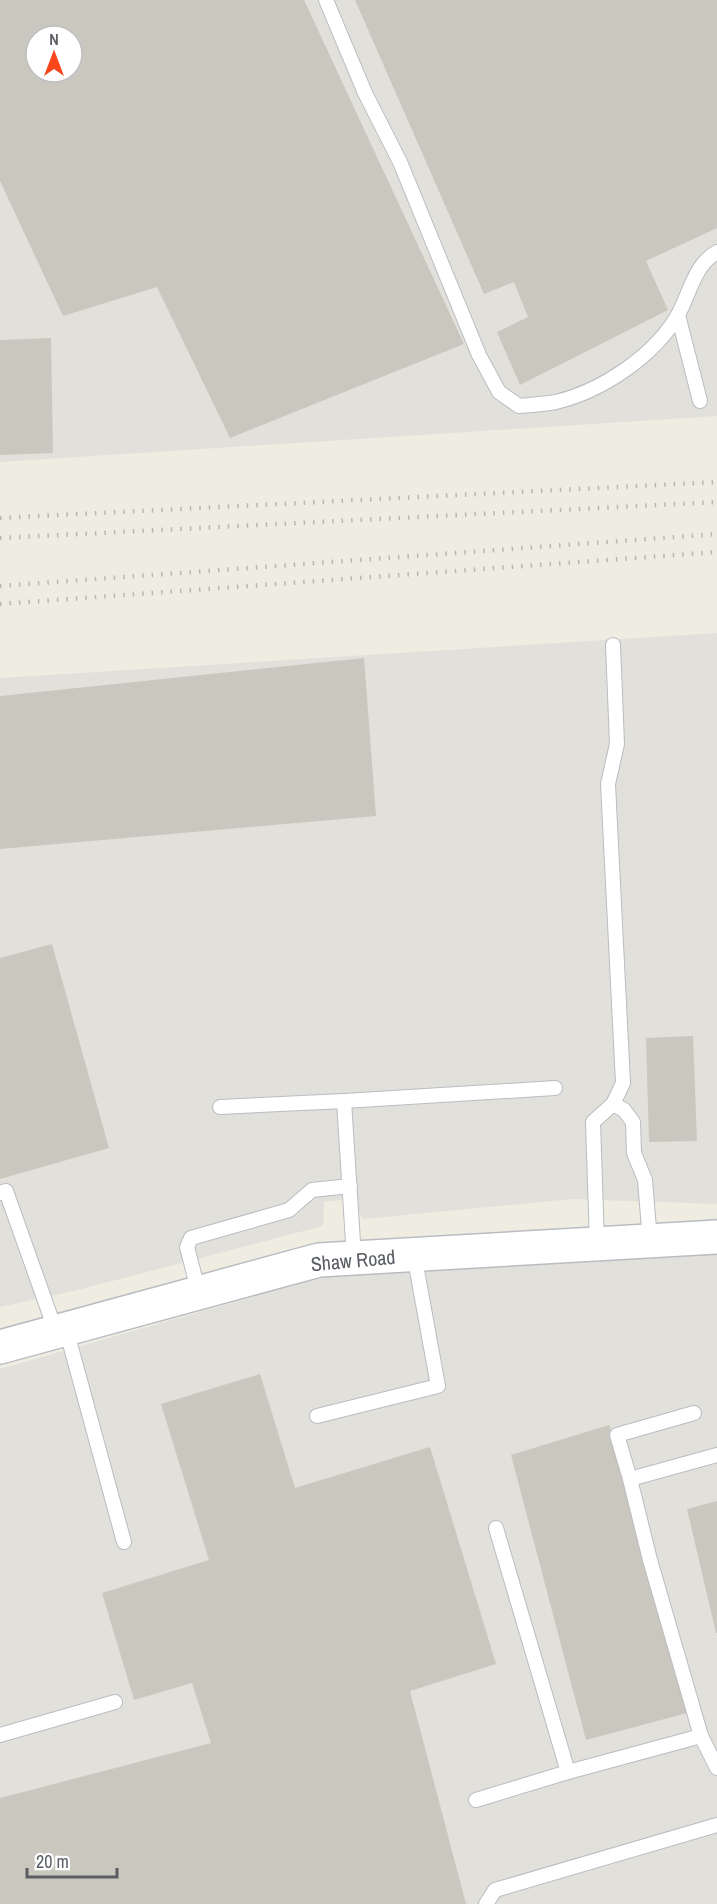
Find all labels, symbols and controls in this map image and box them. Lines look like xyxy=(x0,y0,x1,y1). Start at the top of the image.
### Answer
north arrow xyxy=(24,24,84,84)
text: N xyxy=(49,28,59,50)
street label: Shaw Road xyxy=(310,1243,396,1277)
scale bar xyxy=(27,1841,117,1879)
text: 20 m xyxy=(36,1849,69,1874)

